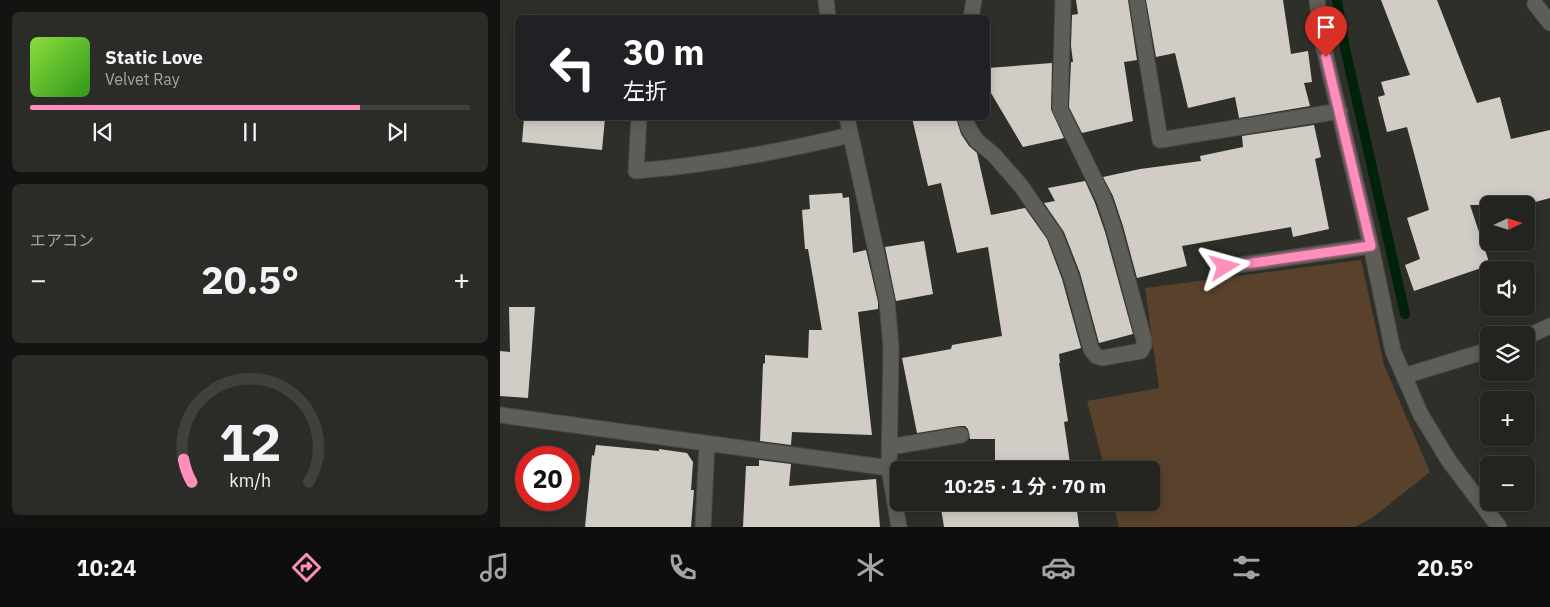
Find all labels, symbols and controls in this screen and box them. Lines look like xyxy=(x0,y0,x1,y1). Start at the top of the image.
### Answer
pin xyxy=(1305,6,1347,57)
icon: arrive xyxy=(1312,13,1340,41)
text: 30 m xyxy=(623,29,705,75)
icon: left xyxy=(540,35,605,100)
text: Static Love xyxy=(105,45,203,69)
text: Velvet Ray xyxy=(105,69,180,89)
text: 左折 xyxy=(623,76,667,105)
icon: previous xyxy=(89,118,117,146)
icon: pause xyxy=(236,118,264,146)
icon: next xyxy=(383,118,411,146)
north arrow xyxy=(1480,196,1535,251)
map controls xyxy=(1480,196,1535,511)
text: エアコン xyxy=(30,230,94,250)
position arrow xyxy=(1198,240,1250,292)
text: 20.5° xyxy=(201,255,299,304)
text: − xyxy=(30,261,47,298)
text: + xyxy=(453,261,470,298)
button: sound xyxy=(1480,261,1535,316)
button: layers xyxy=(1480,326,1535,381)
button: + xyxy=(1480,391,1535,446)
text: 12 xyxy=(219,408,281,475)
speed limit sign: 20 xyxy=(515,446,580,511)
button: − xyxy=(1480,456,1535,511)
text: km/h xyxy=(229,469,271,492)
text: 10:25 · 1 分 · 70 m xyxy=(944,474,1106,498)
icon: directions xyxy=(289,550,324,585)
icon: music xyxy=(477,550,512,585)
icon: phone xyxy=(665,550,700,585)
icon: climate xyxy=(853,550,888,585)
icon: car xyxy=(1041,550,1076,585)
icon: filters xyxy=(1229,550,1264,585)
text: 10:24 xyxy=(76,553,137,582)
text: 20.5° xyxy=(1417,553,1474,582)

